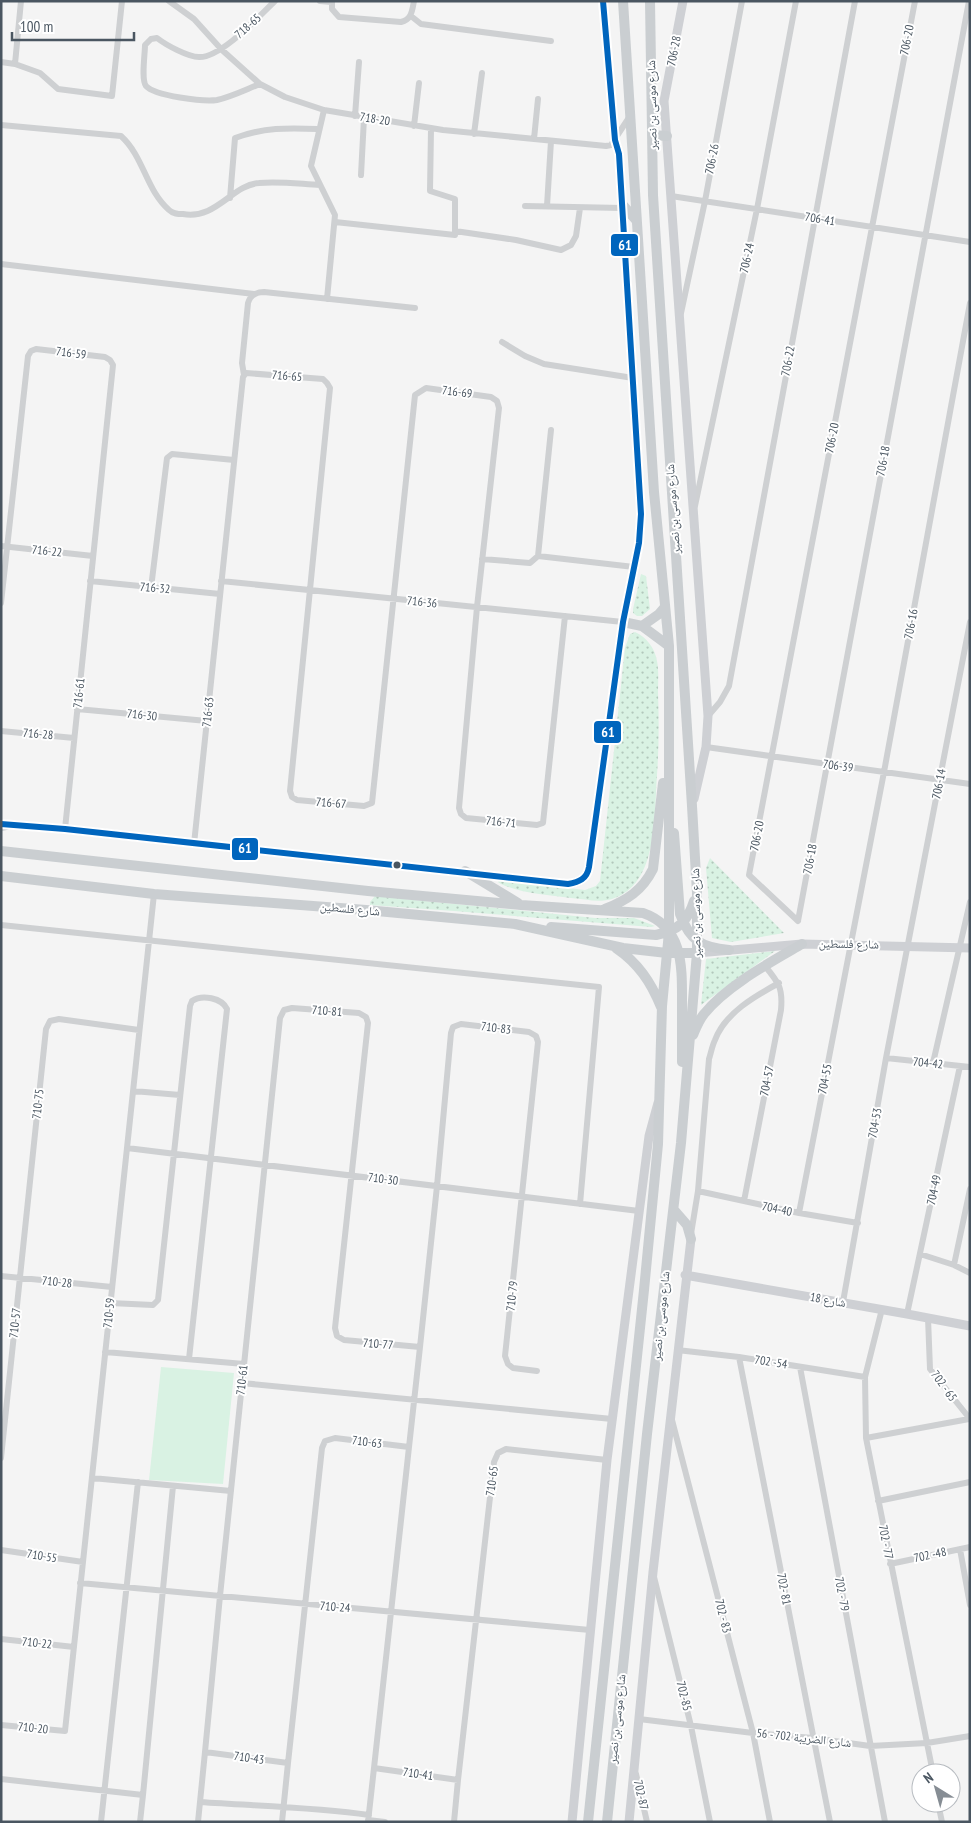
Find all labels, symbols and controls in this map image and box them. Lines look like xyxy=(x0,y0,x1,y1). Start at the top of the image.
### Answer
scale bar xyxy=(12,10,135,42)
street label: 718-65 xyxy=(231,10,264,41)
text: 100 m xyxy=(20,17,53,36)
street label: 706-20 xyxy=(896,24,917,56)
street label: 706-28 xyxy=(663,35,684,67)
street label: شارع موسى بن نصير xyxy=(643,60,661,151)
street label: 718-20 xyxy=(359,109,391,128)
street label: 706-26 xyxy=(701,143,722,175)
street label: 706-41 xyxy=(804,209,836,228)
line badge: 61 xyxy=(610,233,639,257)
text: 61 xyxy=(618,236,632,254)
street label: 706-24 xyxy=(736,241,757,274)
street label: 716-59 xyxy=(55,343,87,362)
street label: 706-22 xyxy=(777,345,798,377)
street label: 716-65 xyxy=(271,367,303,384)
street label: 716-69 xyxy=(441,382,473,401)
street label: 706-20 xyxy=(821,422,842,454)
street label: 706-18 xyxy=(872,445,893,477)
street label: شارع موسى بن نصير xyxy=(662,464,684,555)
street label: 716-22 xyxy=(31,541,63,560)
street label: 716-32 xyxy=(139,579,171,596)
street label: 716-36 xyxy=(406,592,438,611)
street label: 706-16 xyxy=(900,608,921,640)
street label: 716-61 xyxy=(69,677,88,709)
street label: 716-63 xyxy=(198,696,217,728)
street label: 716-30 xyxy=(126,705,158,724)
line badge: 61 xyxy=(593,720,622,744)
text: 61 xyxy=(601,723,615,741)
street label: 716-28 xyxy=(22,725,54,742)
street label: 706-39 xyxy=(822,756,854,775)
street label: 706-14 xyxy=(928,767,949,800)
street label: 716-67 xyxy=(315,794,347,811)
street label: 716-71 xyxy=(485,812,517,831)
street label: 706-20 xyxy=(746,820,767,852)
line badge: 61 xyxy=(231,837,259,861)
text: 61 xyxy=(238,839,252,857)
street label: 706-18 xyxy=(799,843,820,875)
unlabelled marker xyxy=(392,860,402,870)
street label: شارع موسى بن نصير xyxy=(687,868,705,959)
street label: شارع فلسطين xyxy=(319,898,381,920)
street label: شارع فلسطين xyxy=(819,935,879,953)
street label: 710-81 xyxy=(311,1002,343,1019)
street label: 710-83 xyxy=(480,1018,512,1037)
street label: 704-42 xyxy=(912,1053,944,1072)
street label: 704-55 xyxy=(814,1063,835,1095)
street label: 704-57 xyxy=(756,1065,777,1097)
street label: 710-75 xyxy=(28,1088,47,1120)
street label: 704-53 xyxy=(864,1107,885,1139)
street label: 710-30 xyxy=(367,1169,399,1188)
street label: 704-49 xyxy=(923,1173,944,1206)
street label: 704-40 xyxy=(761,1198,794,1219)
street label: شارع موسى بن نصير xyxy=(648,1270,674,1362)
street label: 710-28 xyxy=(41,1272,73,1291)
street label: 710-79 xyxy=(502,1280,521,1312)
street label: شارع 18 xyxy=(809,1289,847,1311)
street label: 710-59 xyxy=(99,1297,118,1329)
street label: 710-57 xyxy=(5,1307,24,1339)
street label: 710-77 xyxy=(362,1335,394,1352)
street label: 702 -54 xyxy=(754,1352,789,1372)
street label: 710-61 xyxy=(232,1364,251,1396)
street label: 702 - 65 xyxy=(928,1367,961,1404)
street label: 710-63 xyxy=(351,1432,383,1451)
street label: 710-65 xyxy=(482,1465,501,1497)
street label: 702 - 77 xyxy=(876,1523,897,1560)
street label: 702 -48 xyxy=(912,1544,948,1565)
street label: 710-55 xyxy=(26,1546,58,1565)
street label: 702- 81 xyxy=(774,1572,795,1606)
street label: 702 - 79 xyxy=(832,1575,853,1612)
street label: 702 - 83 xyxy=(712,1597,735,1635)
street label: 710-24 xyxy=(319,1598,351,1615)
street label: 710-22 xyxy=(21,1633,53,1652)
street label: شارع موسى بن نصير xyxy=(604,1673,630,1765)
street label: 702-85 xyxy=(674,1679,695,1712)
street label: 710-20 xyxy=(17,1718,49,1737)
street label: شارع الضريبة 702 - 56 xyxy=(756,1725,852,1751)
street label: 710-43 xyxy=(233,1748,265,1767)
north arrow xyxy=(911,1763,961,1813)
street label: 710-41 xyxy=(402,1764,434,1783)
text: N xyxy=(920,1768,937,1787)
street label: 702-87 xyxy=(631,1778,652,1811)

